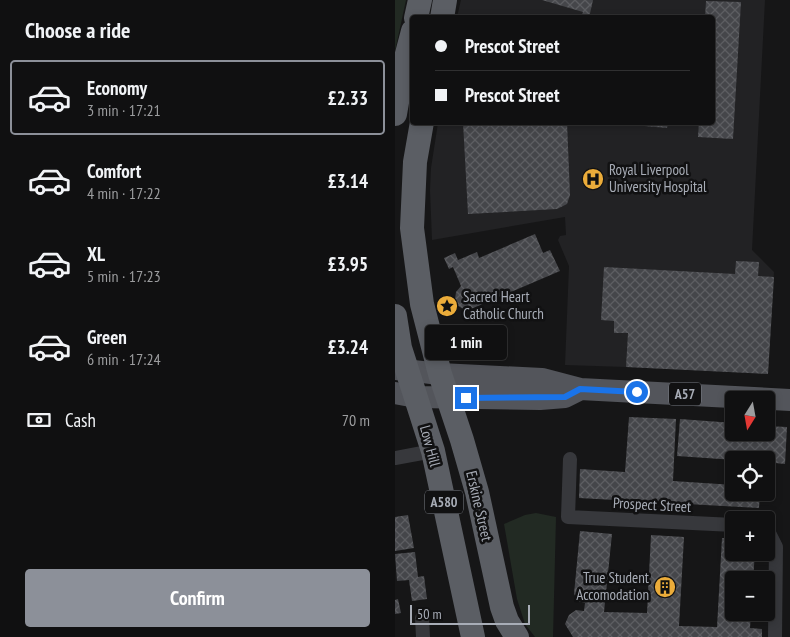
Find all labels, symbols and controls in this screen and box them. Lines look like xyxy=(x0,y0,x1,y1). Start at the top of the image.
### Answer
text: Choose a ride xyxy=(25,16,130,44)
text: Prescot Street xyxy=(465,34,560,58)
icon: car xyxy=(27,75,72,120)
text: Economy xyxy=(87,76,147,100)
text: Prescot Street xyxy=(465,83,560,107)
text: £2.33 xyxy=(328,86,368,110)
text: 3 min · 17:21 xyxy=(87,100,161,120)
icon: car xyxy=(27,158,72,203)
text: Comfort xyxy=(87,159,141,183)
place label: Royal Liverpool University Hospital xyxy=(609,160,707,196)
hospital icon: Royal Liverpool University Hospital xyxy=(581,167,605,191)
text: £3.14 xyxy=(328,169,368,193)
text: 4 min · 17:22 xyxy=(87,183,161,203)
icon: car xyxy=(27,241,72,286)
text: XL xyxy=(87,242,105,266)
text: £3.95 xyxy=(328,252,368,276)
text: 5 min · 17:23 xyxy=(87,266,161,286)
place label: Sacred Heart Catholic Church xyxy=(463,287,544,323)
place icon: Sacred Heart Catholic Church xyxy=(435,294,459,318)
icon: car xyxy=(27,324,72,369)
text: Green xyxy=(87,325,127,349)
callout: 1 min xyxy=(425,326,507,360)
text: 1 min xyxy=(450,332,482,352)
text: £3.24 xyxy=(328,335,368,359)
text: 6 min · 17:24 xyxy=(87,349,161,369)
route start xyxy=(626,381,648,403)
road number: A57 xyxy=(669,382,701,406)
route end xyxy=(455,387,477,409)
north arrow xyxy=(725,391,775,441)
map controls xyxy=(725,391,775,621)
icon: cash xyxy=(25,406,53,434)
text: Cash xyxy=(65,408,96,432)
text: 70 m xyxy=(342,410,370,430)
street label: Low Hill xyxy=(416,423,445,469)
button: locate xyxy=(725,451,775,501)
street label: Erskine Street xyxy=(462,469,497,543)
road number: A580 xyxy=(425,491,463,514)
street label: Prospect Street xyxy=(612,493,692,516)
button: + xyxy=(725,511,775,561)
place label: True Student Accomodation xyxy=(576,568,649,604)
button: Confirm xyxy=(25,569,370,627)
button: − xyxy=(725,571,775,621)
building icon: True Student Accomodation xyxy=(653,575,677,599)
scale bar xyxy=(410,602,530,625)
text: 50 m xyxy=(417,605,442,623)

